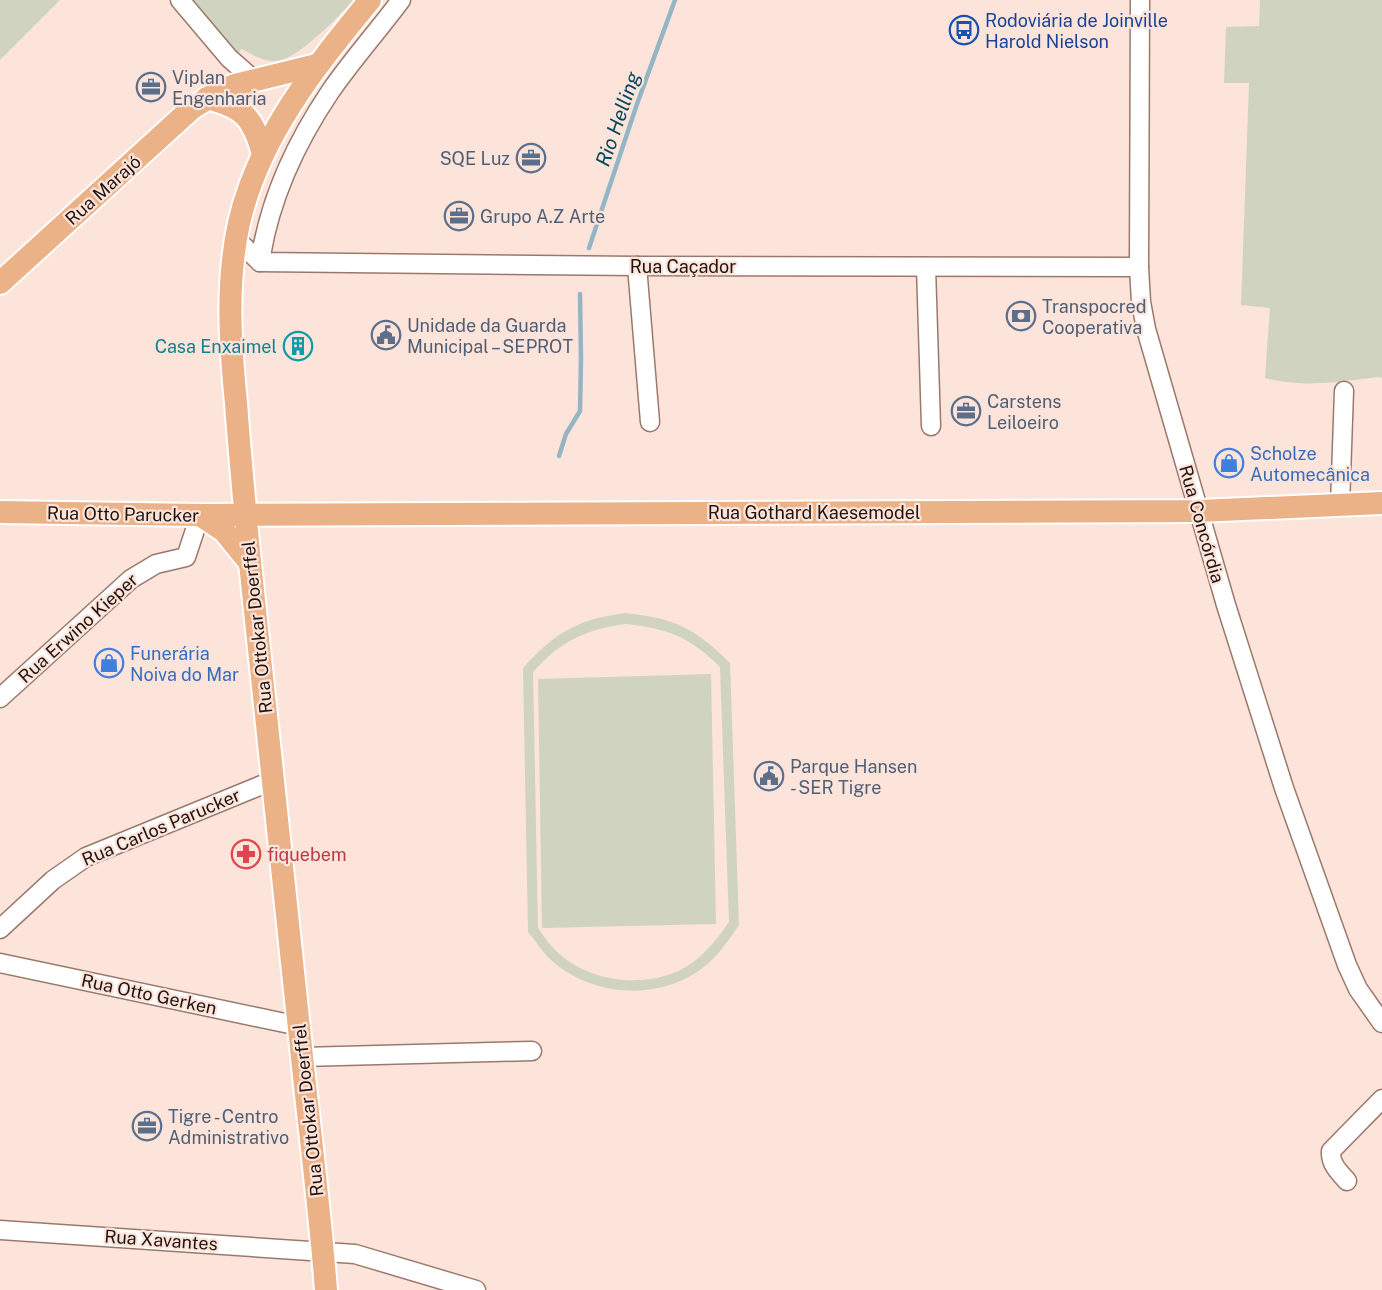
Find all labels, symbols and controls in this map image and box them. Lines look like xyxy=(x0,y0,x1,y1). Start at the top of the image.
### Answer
place label: Rodoviária de Joinville Harold Nielson xyxy=(985,10,1168,52)
bus stop icon: Rodoviária de Joinville Harold Nielson xyxy=(948,14,980,46)
place label: Viplan Engenharia xyxy=(172,67,267,109)
water label: Rio Helling xyxy=(591,68,645,169)
office icon: Viplan Engenharia xyxy=(135,71,167,103)
office icon: SQE Luz xyxy=(515,142,547,174)
place label: SQE Luz xyxy=(440,148,510,169)
street label: Rua Marajó xyxy=(61,151,145,229)
office icon: Grupo A.Z Arte xyxy=(443,200,475,232)
place label: Grupo A.Z Arte xyxy=(480,206,605,227)
street label: Rua Caçador xyxy=(630,256,736,277)
place label: Transpocred Cooperativa xyxy=(1042,296,1147,338)
bank icon: Transpocred Cooperativa xyxy=(1005,300,1037,332)
place label: Unidade da Guarda Municipal – SEPROT xyxy=(407,315,574,357)
public building icon: Unidade da Guarda Municipal – SEPROT xyxy=(370,319,402,351)
building icon: Casa Enxaimel xyxy=(282,330,314,362)
place label: Casa Enxaimel xyxy=(155,336,277,357)
place label: Carstens Leiloeiro xyxy=(987,391,1061,433)
office icon: Carstens Leiloeiro xyxy=(950,395,982,427)
place label: Scholze Automecânica xyxy=(1250,443,1370,485)
shop icon: Scholze Automecânica xyxy=(1213,447,1245,479)
street label: Rua Concórdia xyxy=(1175,463,1229,585)
street label: Rua Otto Parucker xyxy=(47,502,199,526)
street label: Rua Gothard Kaesemodel xyxy=(708,502,920,523)
street label: Rua Ottokar Doerffel xyxy=(237,540,277,714)
street label: Rua Erwino Kieper xyxy=(14,569,142,687)
place label: Funerária Noiva do Mar xyxy=(130,643,239,685)
shop icon: Funerária Noiva do Mar xyxy=(93,647,125,679)
place label: Parque Hansen - SER Tigre xyxy=(790,756,917,798)
public building icon: Parque Hansen - SER Tigre xyxy=(753,760,785,792)
street label: Rua Carlos Parucker xyxy=(79,784,243,870)
pharmacy icon: fiquebem xyxy=(230,838,262,870)
place label: fiquebem xyxy=(267,844,346,865)
street label: Rua Otto Gerken xyxy=(79,969,219,1019)
street label: Rua Ottokar Doerffel xyxy=(288,1023,328,1197)
place label: Tigre - Centro Administrativo xyxy=(168,1106,289,1148)
office icon: Tigre - Centro Administrativo xyxy=(131,1110,163,1142)
street label: Rua Xavantes xyxy=(104,1226,218,1254)

